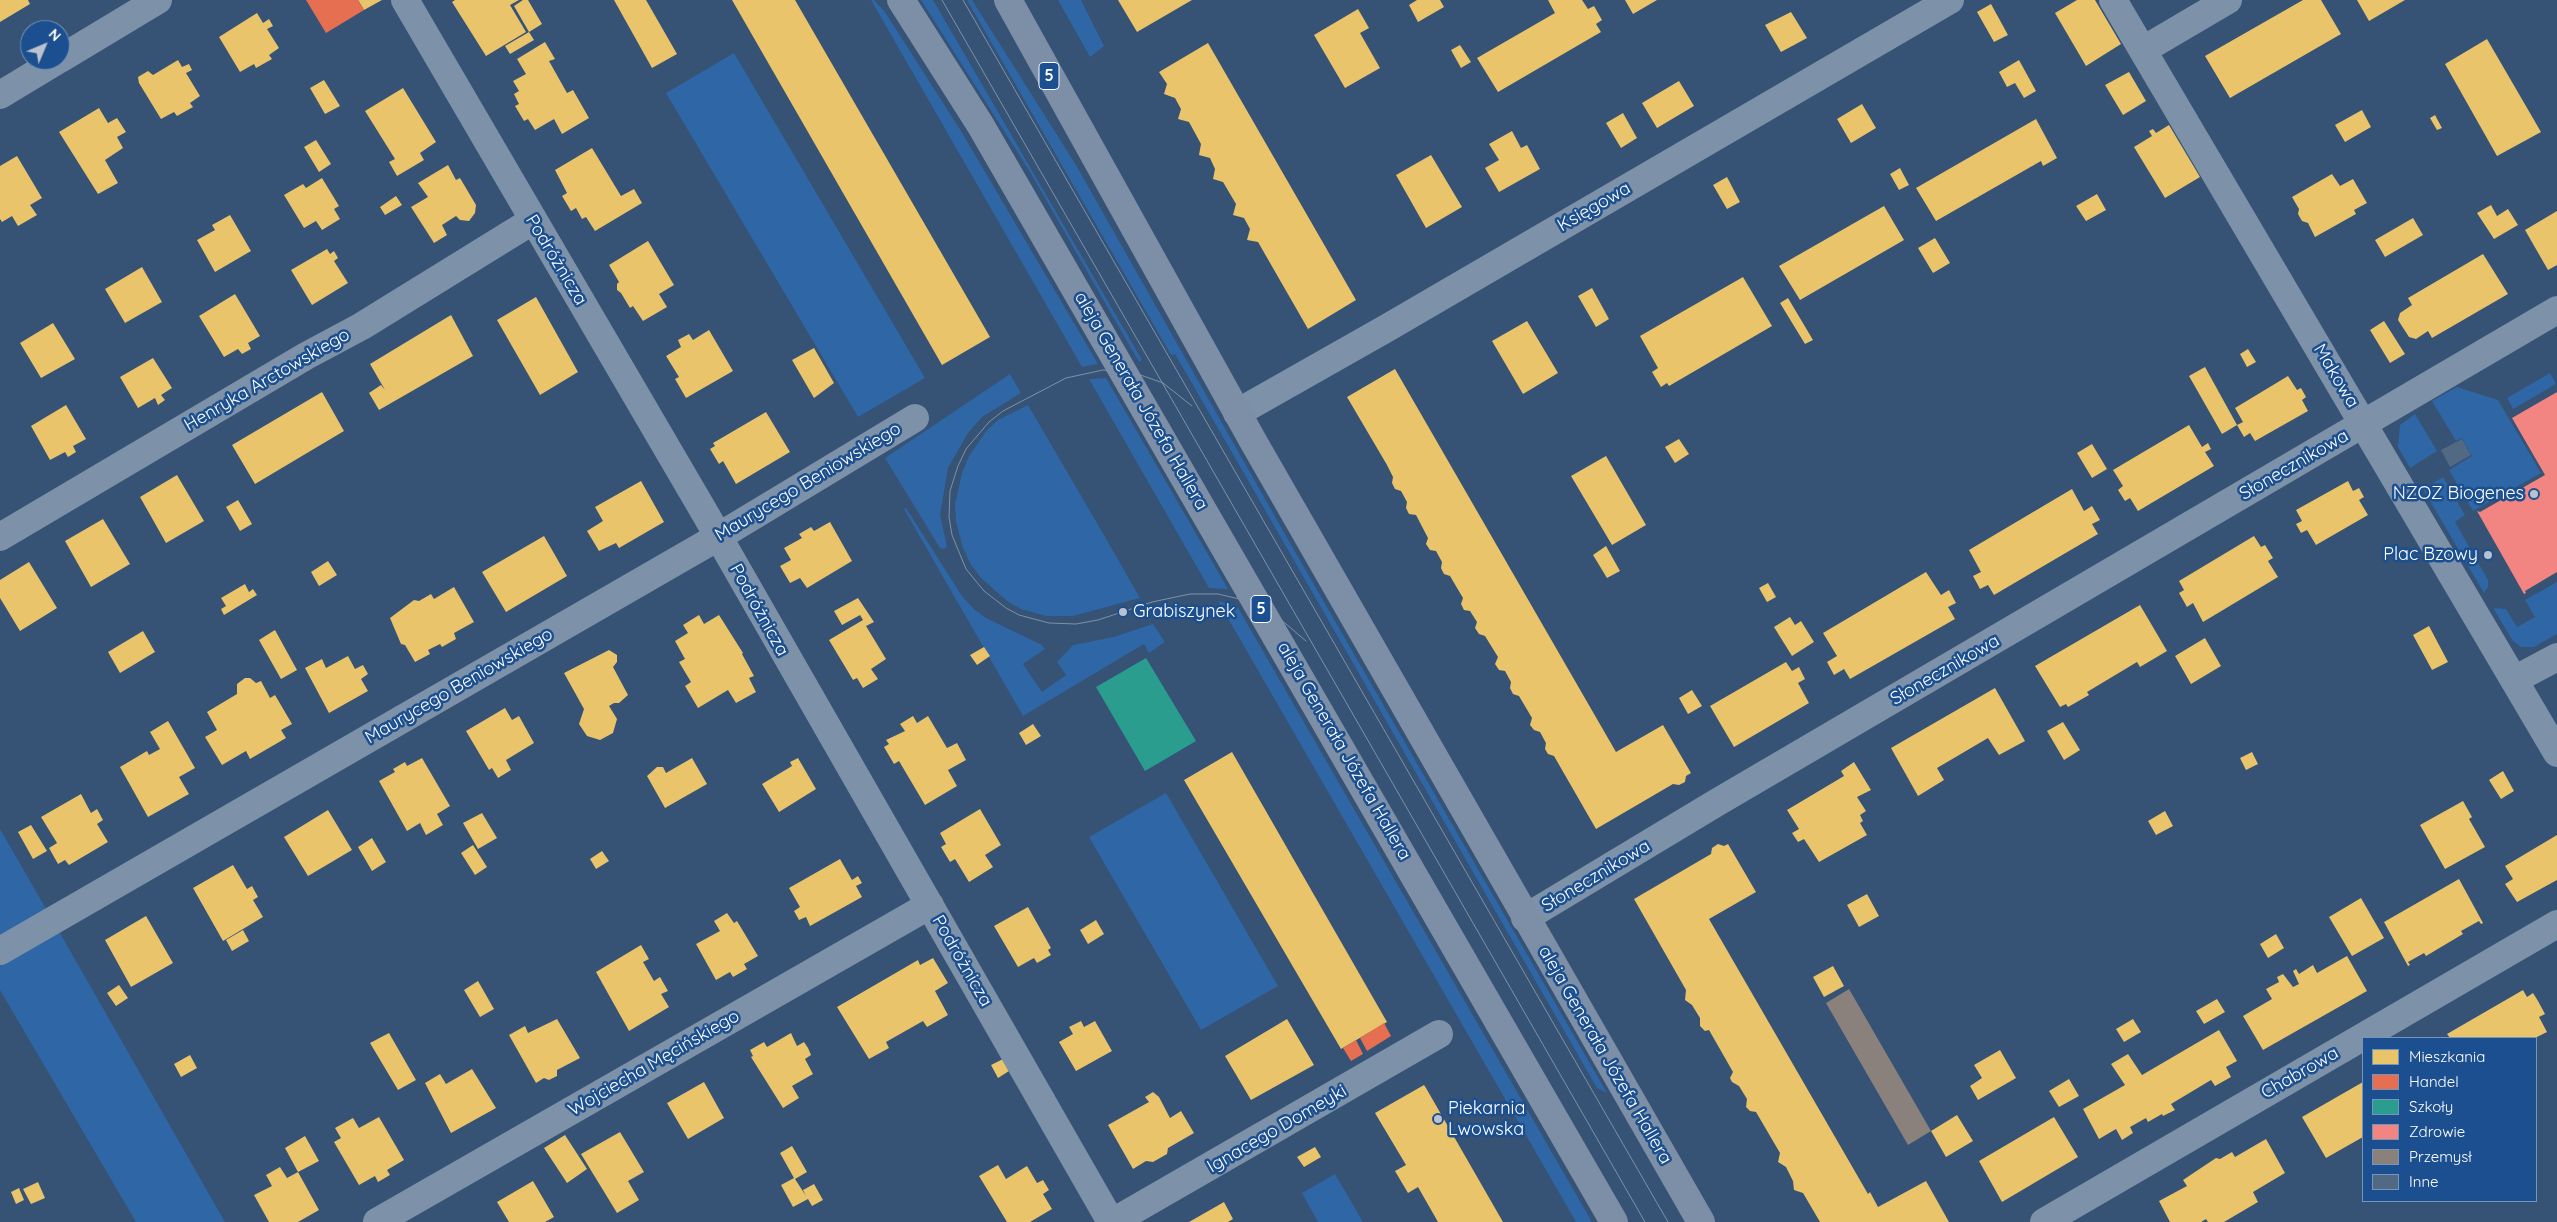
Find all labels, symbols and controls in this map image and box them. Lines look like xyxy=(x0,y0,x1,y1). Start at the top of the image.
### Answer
north arrow xyxy=(20,20,70,70)
text: N xyxy=(45,25,65,45)
road number: 5 xyxy=(1039,62,1059,90)
street label: Księgowa xyxy=(1554,177,1634,237)
street label: Podróżnicza xyxy=(521,211,591,309)
street label: aleja Generała Józefa Hallera xyxy=(1070,288,1212,514)
street label: Henryka Arctowskiego xyxy=(180,324,354,436)
street label: Makowa xyxy=(2309,340,2363,412)
street label: Maurycego Beniowskiego xyxy=(711,418,905,546)
street label: Słonecznikowa xyxy=(2236,425,2352,505)
place label: NZOZ Biogenes xyxy=(2393,483,2524,505)
marker: NZOZ Biogenes xyxy=(2528,488,2540,500)
place label: Plac Bzowy xyxy=(2383,544,2478,566)
marker: Plac Bzowy xyxy=(2482,549,2494,561)
street label: Podróżnicza xyxy=(725,560,793,660)
road number: 5 xyxy=(1251,596,1271,622)
place label: Grabiszynek xyxy=(1133,601,1235,623)
marker: Grabiszynek xyxy=(1117,606,1129,618)
street label: Maurycego Beniowskiego xyxy=(361,623,557,749)
street label: Słonecznikowa xyxy=(1887,630,2003,710)
street label: aleja Generała Józefa Hallera xyxy=(1273,638,1415,864)
street label: Słonecznikowa xyxy=(1538,835,1654,917)
street label: Podróżnicza xyxy=(927,911,997,1011)
street label: aleja Generała Józefa Hallera xyxy=(1534,942,1676,1168)
street label: Wojciecha Męcińskiego xyxy=(565,1005,743,1121)
legend xyxy=(2362,1037,2537,1202)
street label: Chabrowa xyxy=(2257,1042,2343,1104)
text: Mieszkania xyxy=(2409,1047,2485,1066)
text: Handel xyxy=(2409,1072,2459,1091)
street label: Ignacego Domeyki xyxy=(1204,1080,1350,1178)
text: Szkoły xyxy=(2409,1097,2453,1116)
place label: Piekarnia Lwowska xyxy=(1448,1098,1525,1140)
marker: Piekarnia Lwowska xyxy=(1432,1113,1444,1125)
text: Zdrowie xyxy=(2409,1122,2465,1141)
text: Przemysł xyxy=(2409,1147,2472,1166)
text: Inne xyxy=(2409,1172,2439,1191)

